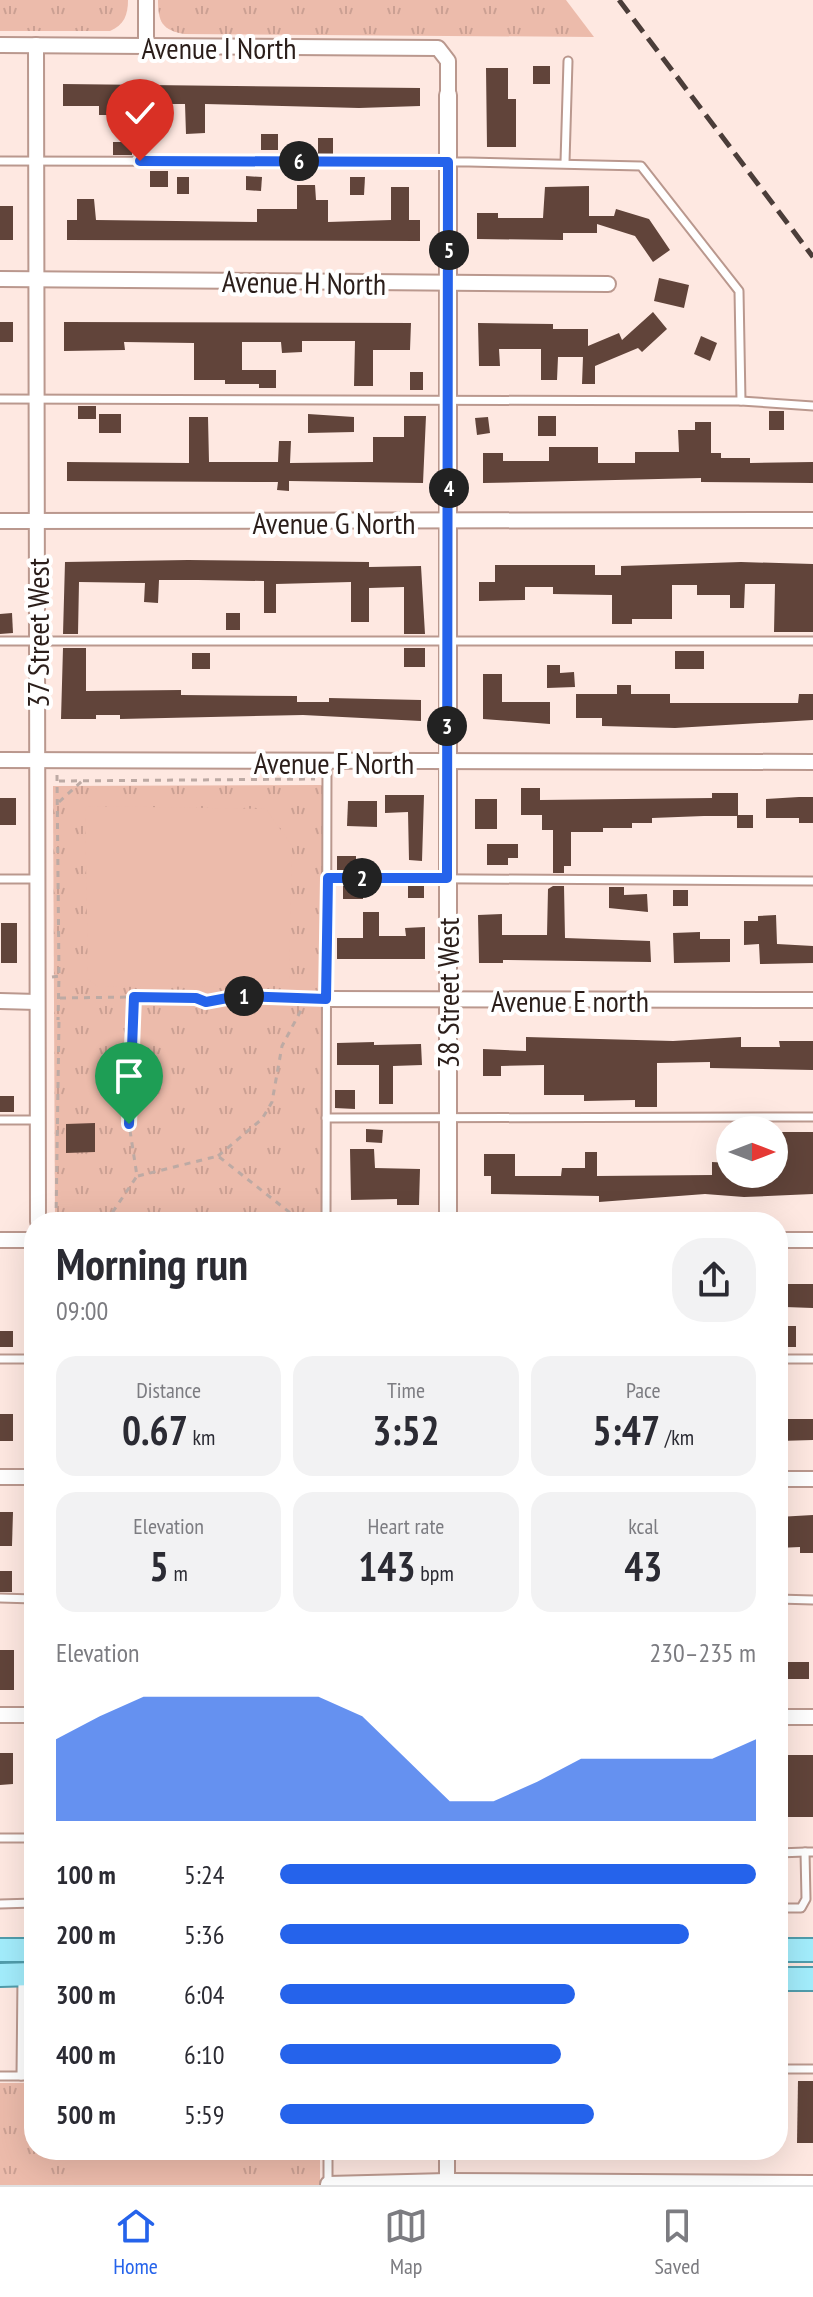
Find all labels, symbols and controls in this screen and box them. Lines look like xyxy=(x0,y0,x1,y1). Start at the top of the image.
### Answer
street label: Avenue I North xyxy=(141,28,297,67)
pin xyxy=(106,79,174,161)
icon: check xyxy=(118,91,162,135)
pin: 6 xyxy=(279,141,319,181)
text: 6 xyxy=(294,147,304,175)
pin: 5 xyxy=(429,230,469,270)
text: 5 xyxy=(444,236,454,264)
street label: Avenue H North xyxy=(222,261,386,303)
pin: 4 xyxy=(429,468,469,508)
text: 4 xyxy=(444,474,454,502)
street label: Avenue G North xyxy=(253,503,415,542)
street label: 37 Street West xyxy=(18,557,57,708)
pin: 3 xyxy=(427,706,467,746)
text: 3 xyxy=(442,712,452,740)
street label: Avenue F North xyxy=(254,743,414,782)
pin: 2 xyxy=(342,858,382,898)
text: 2 xyxy=(357,864,367,892)
street label: 38 Street West xyxy=(428,917,467,1069)
pin: 1 xyxy=(224,976,264,1016)
street label: Avenue E north xyxy=(491,981,649,1020)
text: 1 xyxy=(239,982,249,1010)
pin xyxy=(95,1042,163,1124)
icon: arrive xyxy=(107,1054,151,1098)
north arrow xyxy=(716,1116,788,1188)
map controls xyxy=(716,1116,788,1188)
text: Morning run xyxy=(56,1235,248,1292)
button: share xyxy=(672,1238,756,1322)
text: 09:00 xyxy=(56,1294,108,1327)
text: Distance xyxy=(136,1376,201,1404)
text: Time xyxy=(387,1376,425,1404)
text: Pace xyxy=(626,1376,661,1404)
text: 0.67 xyxy=(122,1404,188,1456)
text: 3:52 xyxy=(372,1404,440,1456)
text: 5:47 xyxy=(593,1404,660,1456)
text: km xyxy=(188,1423,215,1451)
text: /km xyxy=(660,1423,694,1451)
text: Elevation xyxy=(133,1512,204,1540)
text: Heart rate xyxy=(368,1512,444,1540)
text: kcal xyxy=(628,1512,658,1540)
text: 5 xyxy=(150,1540,169,1592)
text: 143 xyxy=(358,1540,416,1592)
text: 43 xyxy=(624,1540,662,1592)
text: m xyxy=(169,1559,188,1587)
text: bpm xyxy=(416,1559,454,1587)
text: Elevation xyxy=(56,1636,139,1669)
text: 230–235 m xyxy=(650,1636,756,1669)
text: 100 m xyxy=(56,1858,116,1891)
text: 5:24 xyxy=(184,1858,224,1891)
text: 200 m xyxy=(56,1918,116,1951)
text: 5:36 xyxy=(184,1918,224,1951)
text: 300 m xyxy=(56,1978,116,2011)
text: 6:04 xyxy=(184,1978,224,2011)
text: 400 m xyxy=(56,2038,116,2071)
text: 6:10 xyxy=(184,2038,224,2071)
text: 500 m xyxy=(56,2098,116,2131)
text: 5:59 xyxy=(184,2098,224,2131)
tab: Home xyxy=(113,2204,158,2280)
tab: Map xyxy=(384,2204,428,2280)
tab: Saved xyxy=(654,2204,700,2280)

